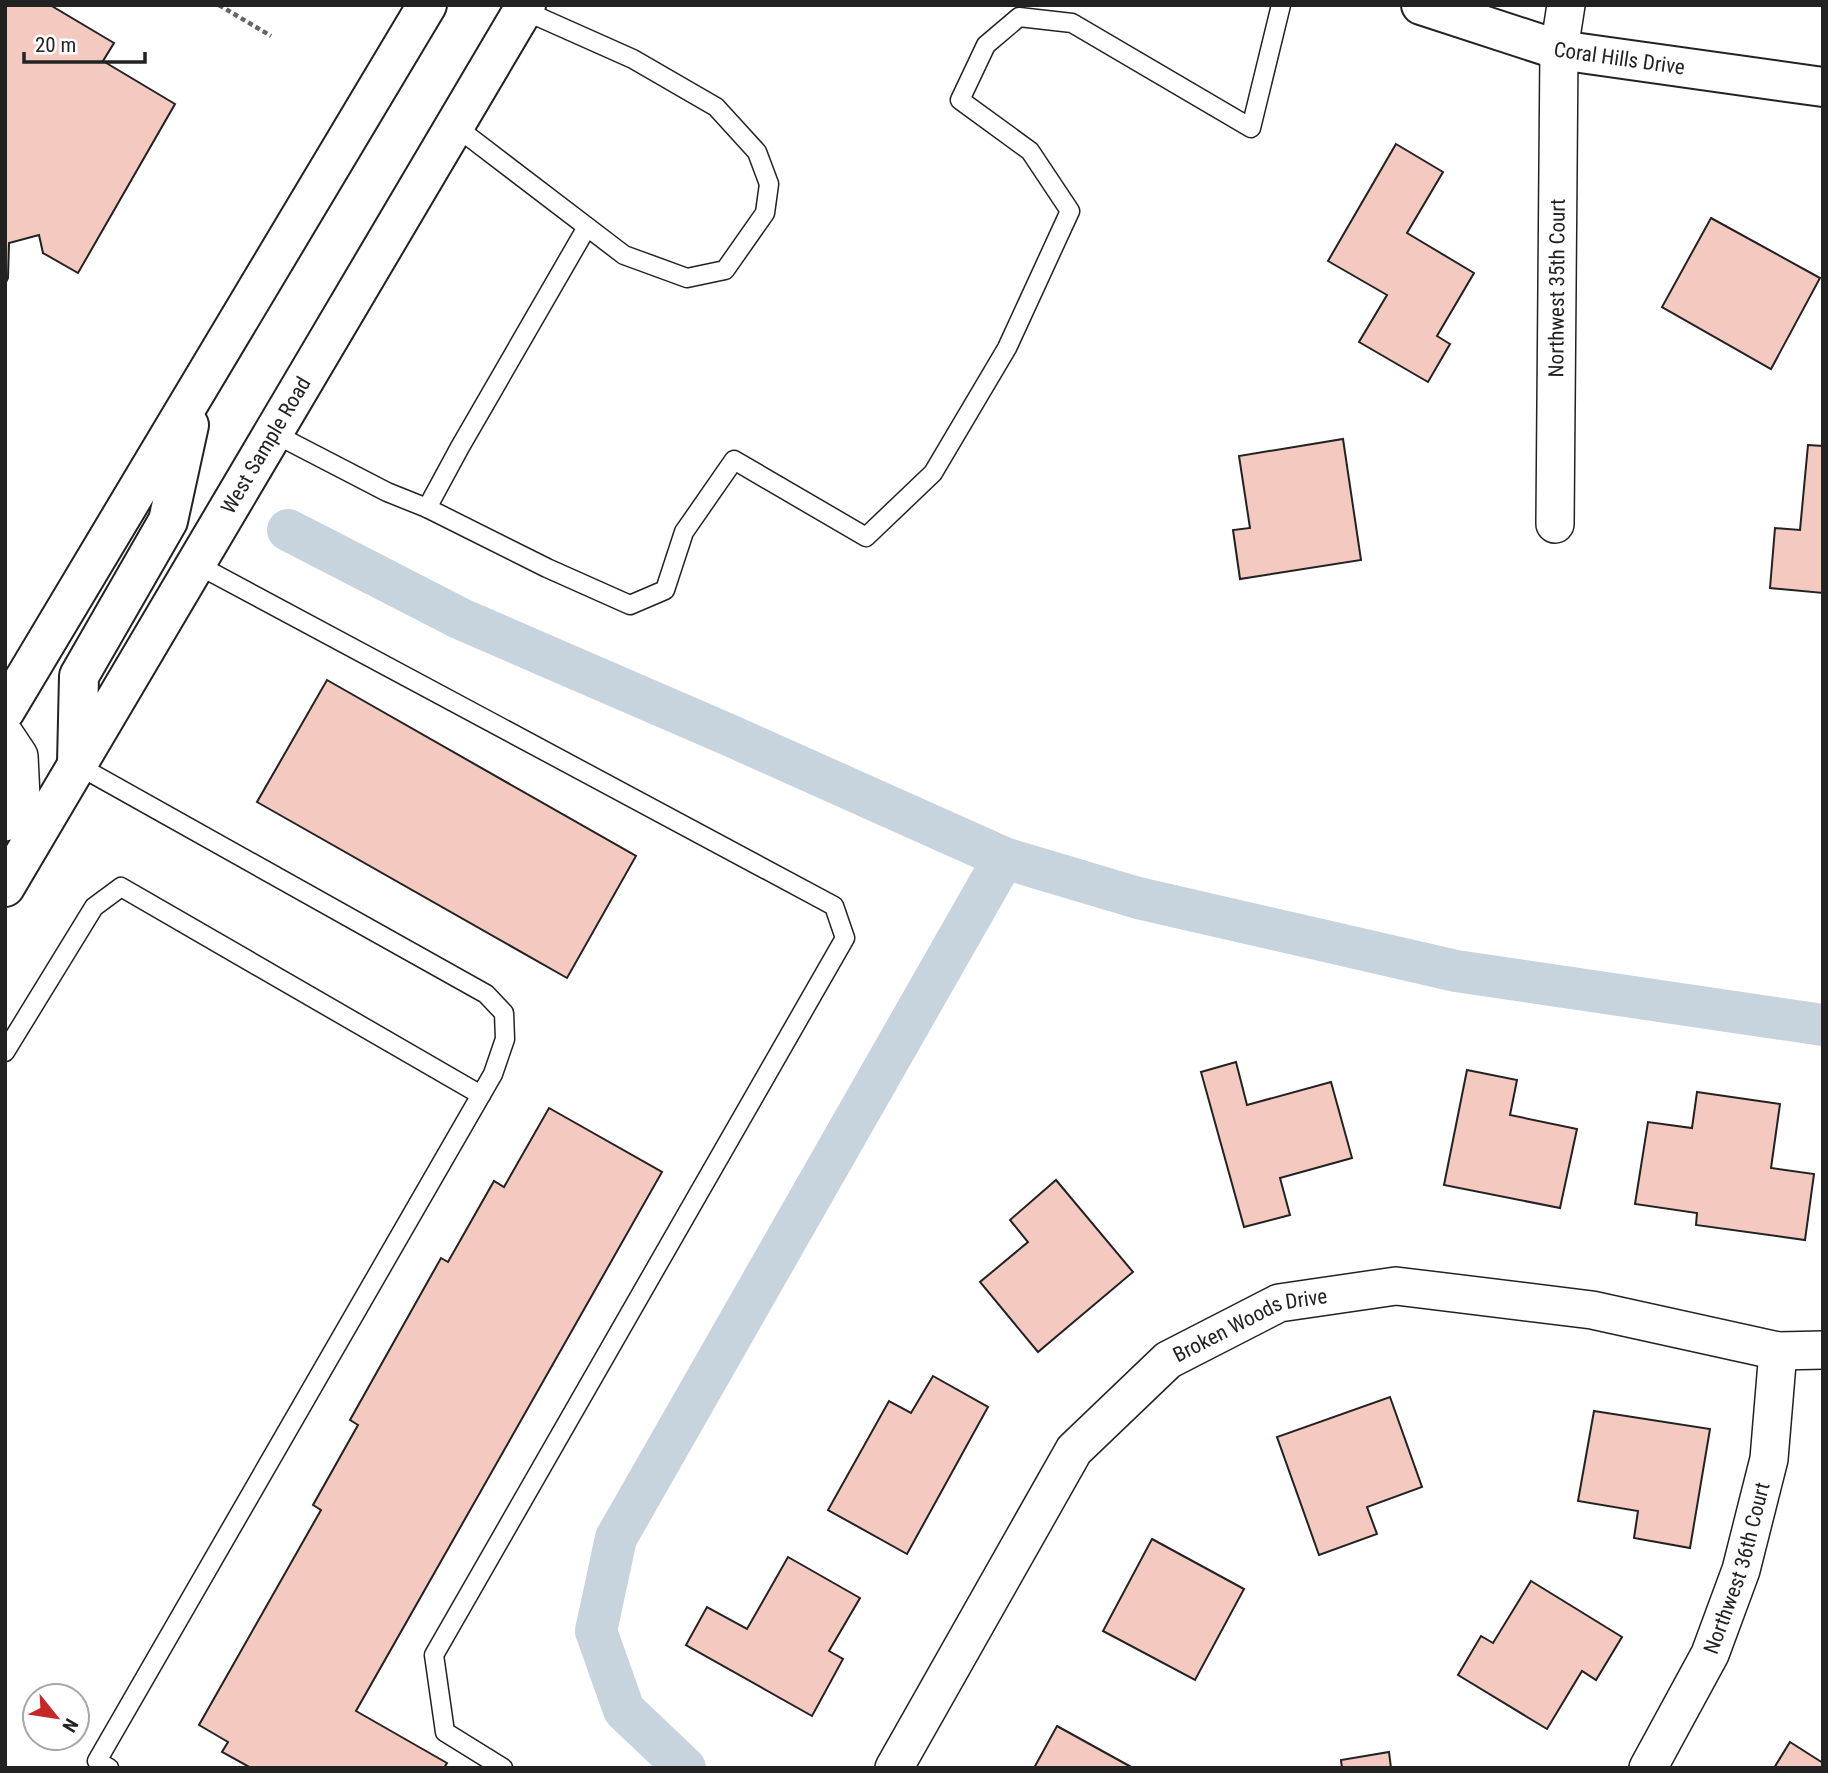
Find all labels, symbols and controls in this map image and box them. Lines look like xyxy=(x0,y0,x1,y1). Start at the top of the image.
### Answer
scale bar xyxy=(24,21,145,65)
text: 20 m xyxy=(35,33,76,57)
street label: Coral Hills Drive xyxy=(1552,37,1686,80)
street label: Northwest 35th Court xyxy=(1544,199,1570,377)
street label: West Sample Road xyxy=(216,372,316,518)
street label: Broken Woods Drive xyxy=(1169,1284,1329,1367)
street label: Northwest 36th Court xyxy=(1699,1480,1775,1657)
north arrow xyxy=(21,1682,91,1752)
text: N xyxy=(57,1714,83,1736)

